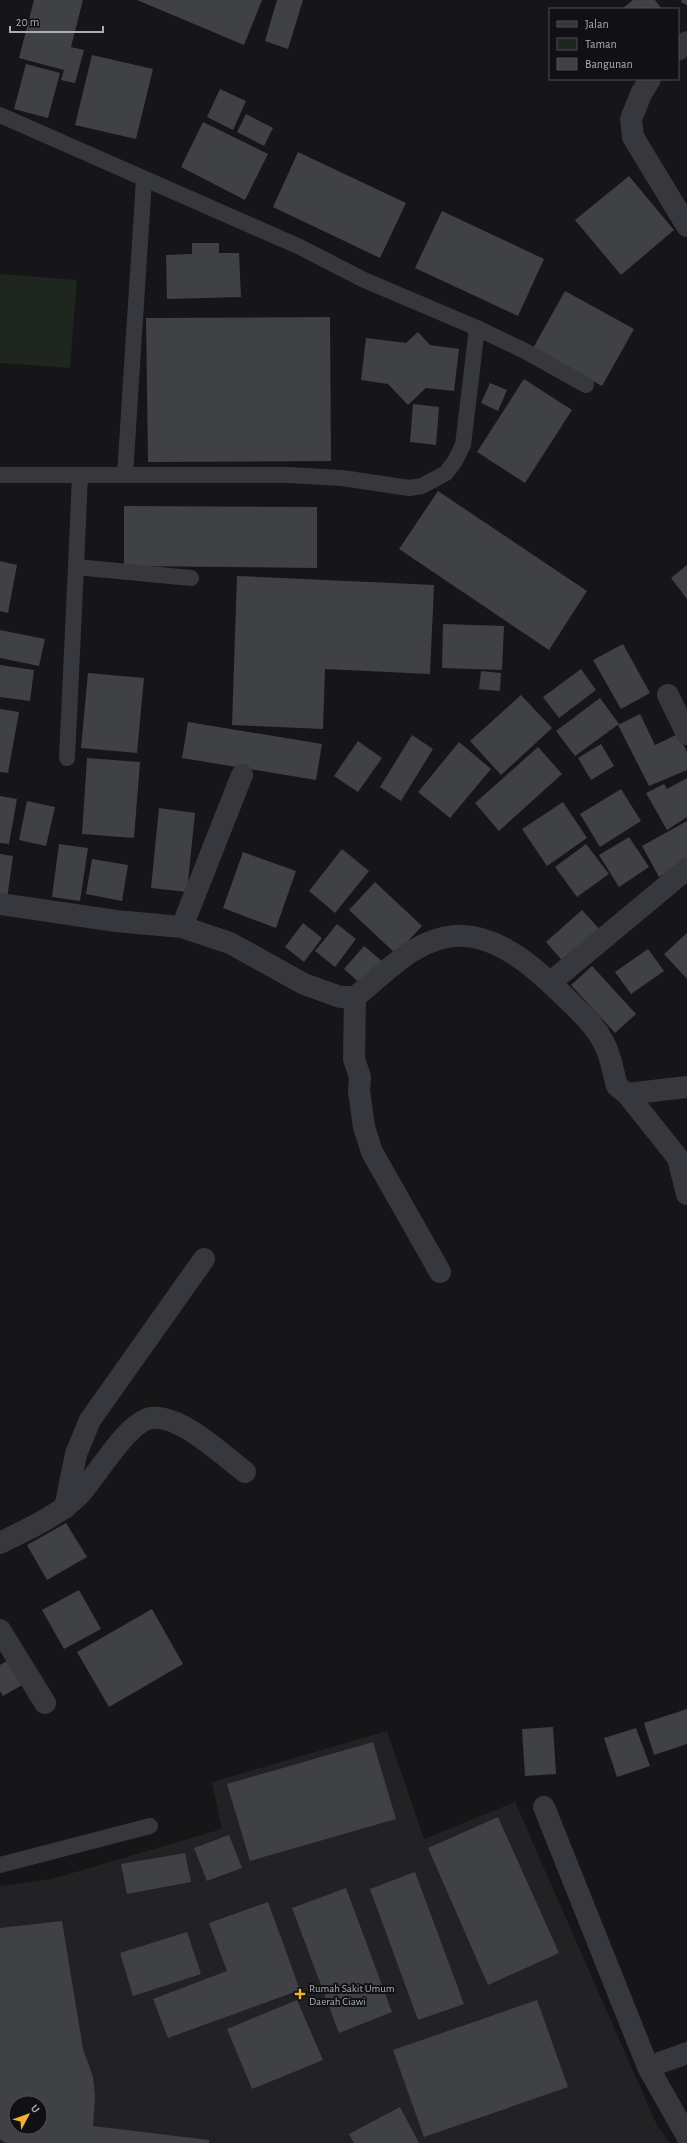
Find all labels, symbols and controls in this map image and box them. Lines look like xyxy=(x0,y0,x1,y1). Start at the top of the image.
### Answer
scale bar xyxy=(10,8,103,34)
legend xyxy=(549,8,679,80)
text: 20 m xyxy=(16,16,39,28)
text: Jalan xyxy=(585,18,609,30)
text: Taman xyxy=(585,38,617,50)
text: Bangunan xyxy=(585,58,633,70)
place label: Rumah Sakit Umum Daerah Ciawi xyxy=(309,1983,395,2007)
marker: Rumah Sakit Umum Daerah Ciawi xyxy=(294,1988,306,2000)
north arrow xyxy=(8,2095,48,2135)
text: U xyxy=(29,2103,42,2115)

